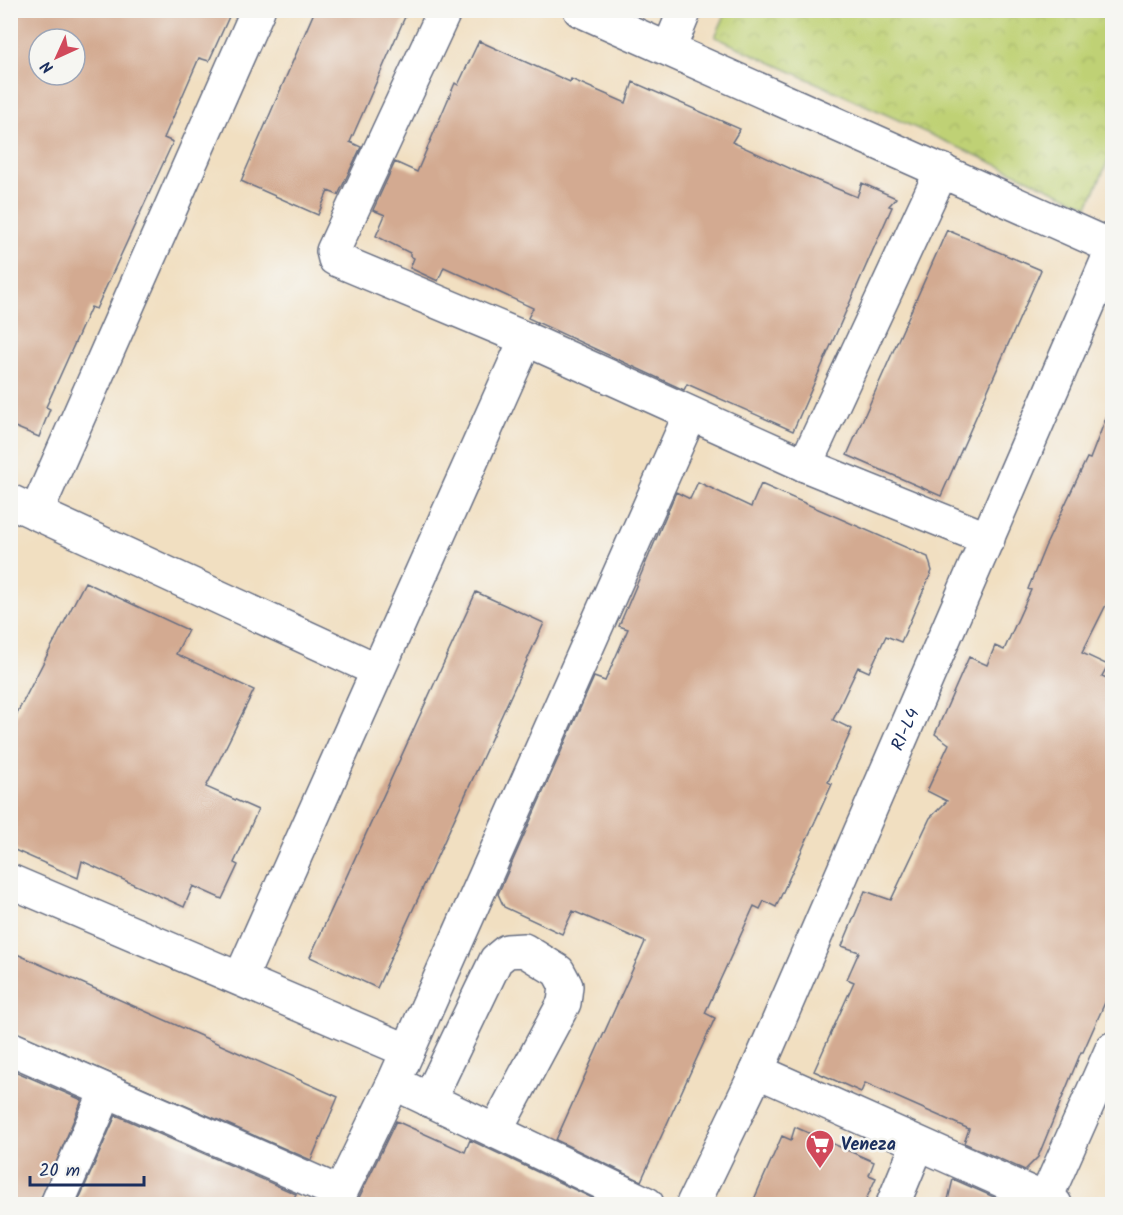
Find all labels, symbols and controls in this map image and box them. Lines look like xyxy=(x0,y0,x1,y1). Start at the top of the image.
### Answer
north arrow xyxy=(27,27,87,87)
text: N xyxy=(35,54,60,79)
street label: R1-L4 xyxy=(884,704,928,756)
supermarket icon: Veneza xyxy=(804,1128,836,1170)
place label: Veneza xyxy=(841,1131,896,1160)
scale bar xyxy=(30,1149,144,1187)
text: 20 m xyxy=(39,1157,80,1186)

